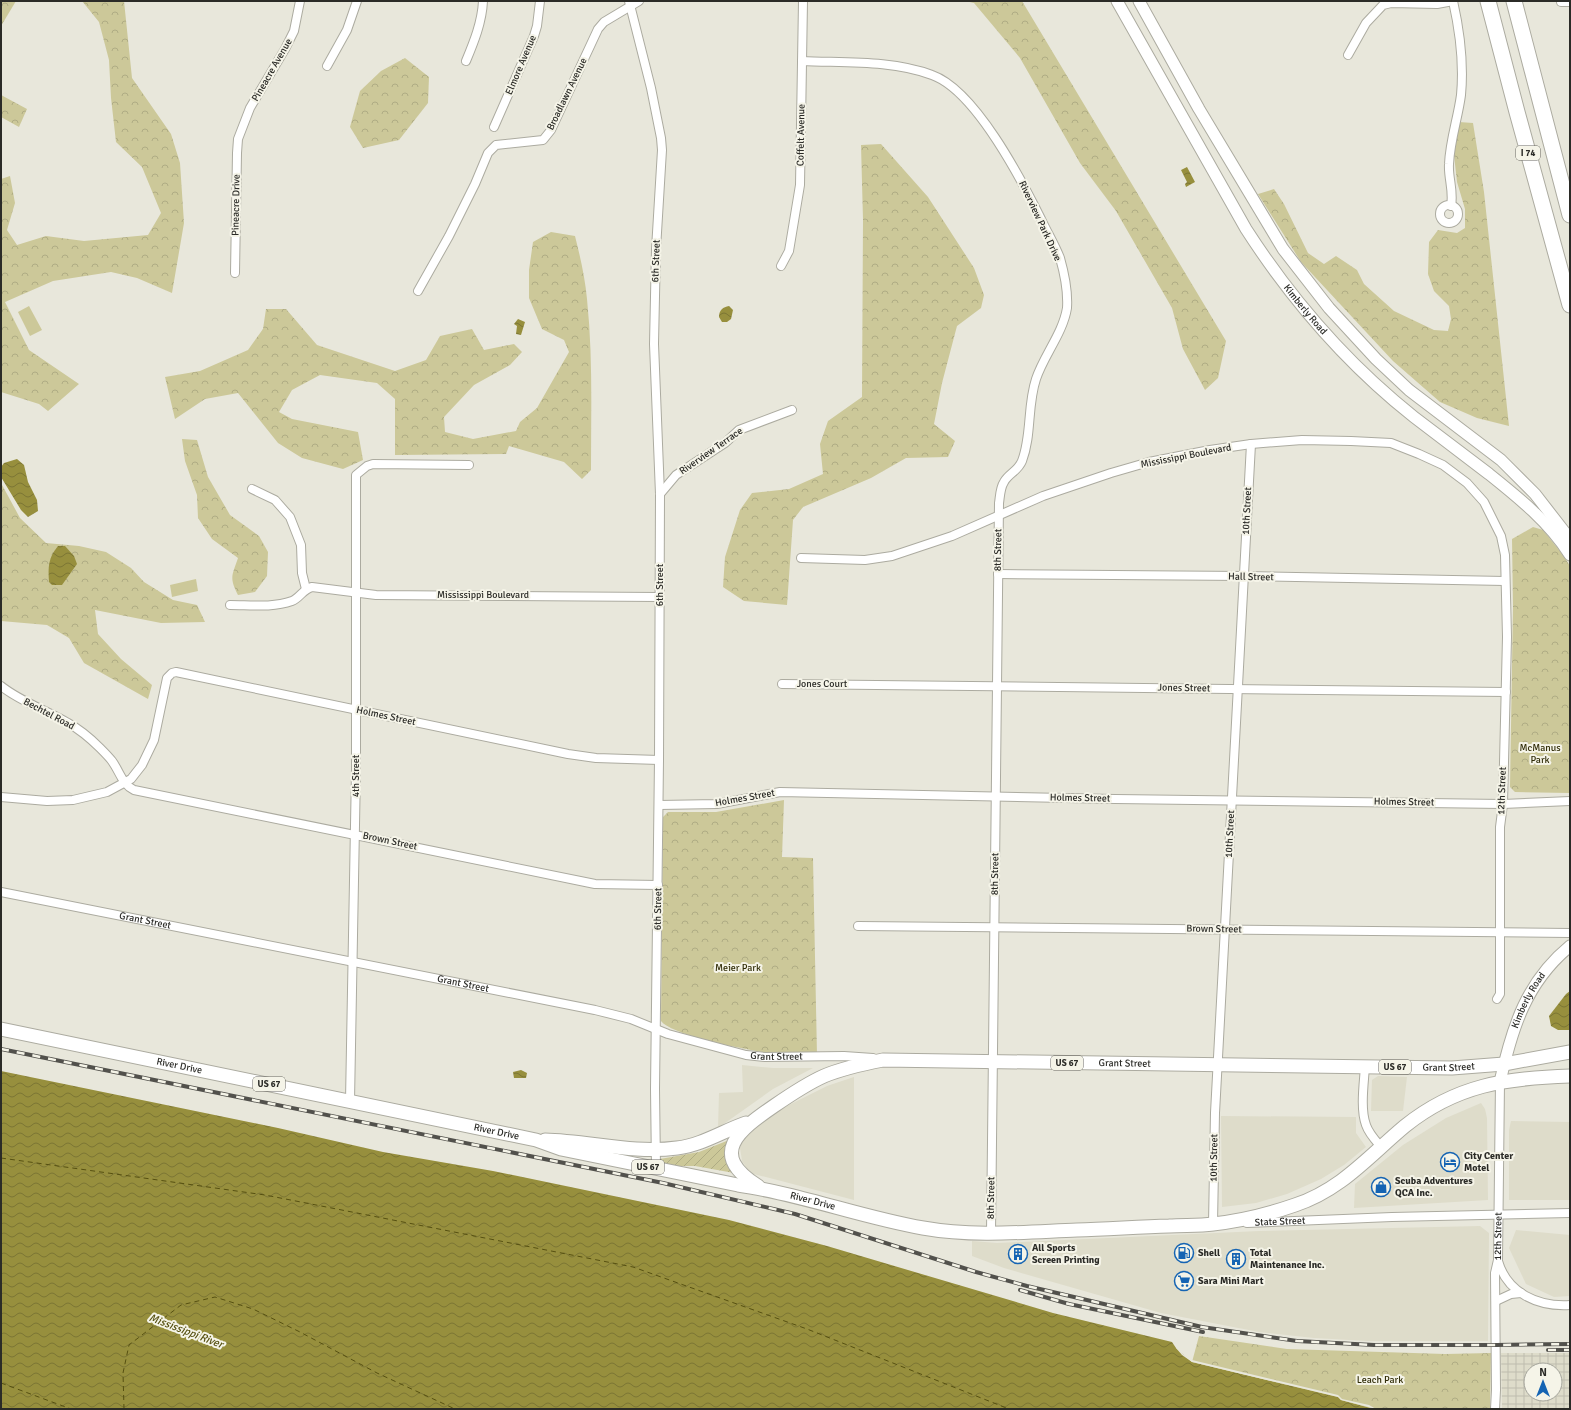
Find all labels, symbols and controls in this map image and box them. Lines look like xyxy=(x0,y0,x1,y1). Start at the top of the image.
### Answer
street label: Elmore Avenue xyxy=(503,33,539,97)
street label: Pineacre Avenue xyxy=(249,36,295,104)
street label: Broadlawn Avenue xyxy=(544,56,590,132)
street label: Coffelt Avenue xyxy=(794,104,808,166)
road number: I 74 xyxy=(1516,146,1540,160)
street label: Pineacre Drive xyxy=(229,174,243,236)
street label: Riverview Park Drive xyxy=(1016,179,1064,263)
street label: 6th Street xyxy=(649,239,663,283)
street label: Kimberly Road xyxy=(1281,282,1329,337)
street label: Riverview Terrace xyxy=(677,425,745,477)
street label: Mississippi Boulevard xyxy=(1140,441,1232,471)
street label: 10th Street xyxy=(1240,486,1254,535)
street label: 8th Street xyxy=(992,528,1004,571)
street label: 6th Street xyxy=(654,563,666,606)
street label: Hall Street xyxy=(1228,571,1275,583)
street label: Mississippi Boulevard xyxy=(437,589,529,601)
street label: Jones Court xyxy=(797,678,848,690)
street label: Jones Street xyxy=(1158,682,1211,694)
street label: Bechtel Road xyxy=(21,696,77,732)
street label: Holmes Street xyxy=(355,704,417,728)
park label: McManus Park xyxy=(1519,742,1561,766)
street label: 4th Street xyxy=(350,754,362,797)
street label: 12th Street xyxy=(1495,766,1509,815)
street label: Holmes Street xyxy=(714,787,776,809)
street label: Holmes Street xyxy=(1050,791,1111,805)
street label: Holmes Street xyxy=(1374,795,1435,809)
street label: 10th Street xyxy=(1223,809,1237,858)
street label: Brown Street xyxy=(362,829,419,853)
street label: 8th Street xyxy=(989,852,1001,895)
street label: 6th Street xyxy=(652,887,664,930)
street label: Grant Street xyxy=(118,910,173,932)
street label: Brown Street xyxy=(1186,923,1242,935)
park label: Meier Park xyxy=(715,962,761,974)
street label: Kimberly Road xyxy=(1509,970,1548,1030)
street label: Grant Street xyxy=(436,973,490,995)
street label: Grant Street xyxy=(750,1049,803,1063)
street label: River Drive xyxy=(155,1055,203,1077)
road number: US 67 xyxy=(1051,1056,1083,1070)
street label: Grant Street xyxy=(1098,1057,1152,1070)
road number: US 67 xyxy=(1379,1060,1411,1074)
street label: Grant Street xyxy=(1422,1060,1476,1074)
road number: US 67 xyxy=(253,1077,285,1091)
street label: River Drive xyxy=(473,1121,520,1142)
street label: 10th Street xyxy=(1208,1133,1220,1182)
place label: City Center Motel xyxy=(1464,1150,1513,1174)
hotel icon: City Center Motel xyxy=(1439,1151,1461,1173)
road number: US 67 xyxy=(632,1160,664,1174)
place label: Scuba Adventures QCA Inc. xyxy=(1395,1175,1473,1199)
street label: 8th Street xyxy=(985,1176,997,1219)
shop icon: Scuba Adventures QCA Inc. xyxy=(1370,1176,1392,1198)
street label: River Drive xyxy=(789,1189,837,1213)
street label: 12th Street xyxy=(1492,1212,1505,1260)
street label: State Street xyxy=(1254,1215,1306,1229)
place label: All Sports Screen Printing xyxy=(1032,1242,1100,1266)
fuel station icon: Shell xyxy=(1173,1242,1195,1264)
building icon: All Sports Screen Printing xyxy=(1007,1243,1029,1265)
place label: Shell xyxy=(1198,1247,1220,1259)
place label: Total Maintenance Inc. xyxy=(1250,1247,1325,1271)
building icon: Total Maintenance Inc. xyxy=(1225,1248,1247,1270)
supermarket icon: Sara Mini Mart xyxy=(1173,1270,1195,1292)
place label: Sara Mini Mart xyxy=(1198,1275,1264,1287)
water label: Mississippi River xyxy=(147,1311,227,1352)
north arrow xyxy=(1523,1362,1563,1402)
text: N xyxy=(1539,1366,1547,1379)
park label: Leach Park xyxy=(1357,1374,1403,1386)

